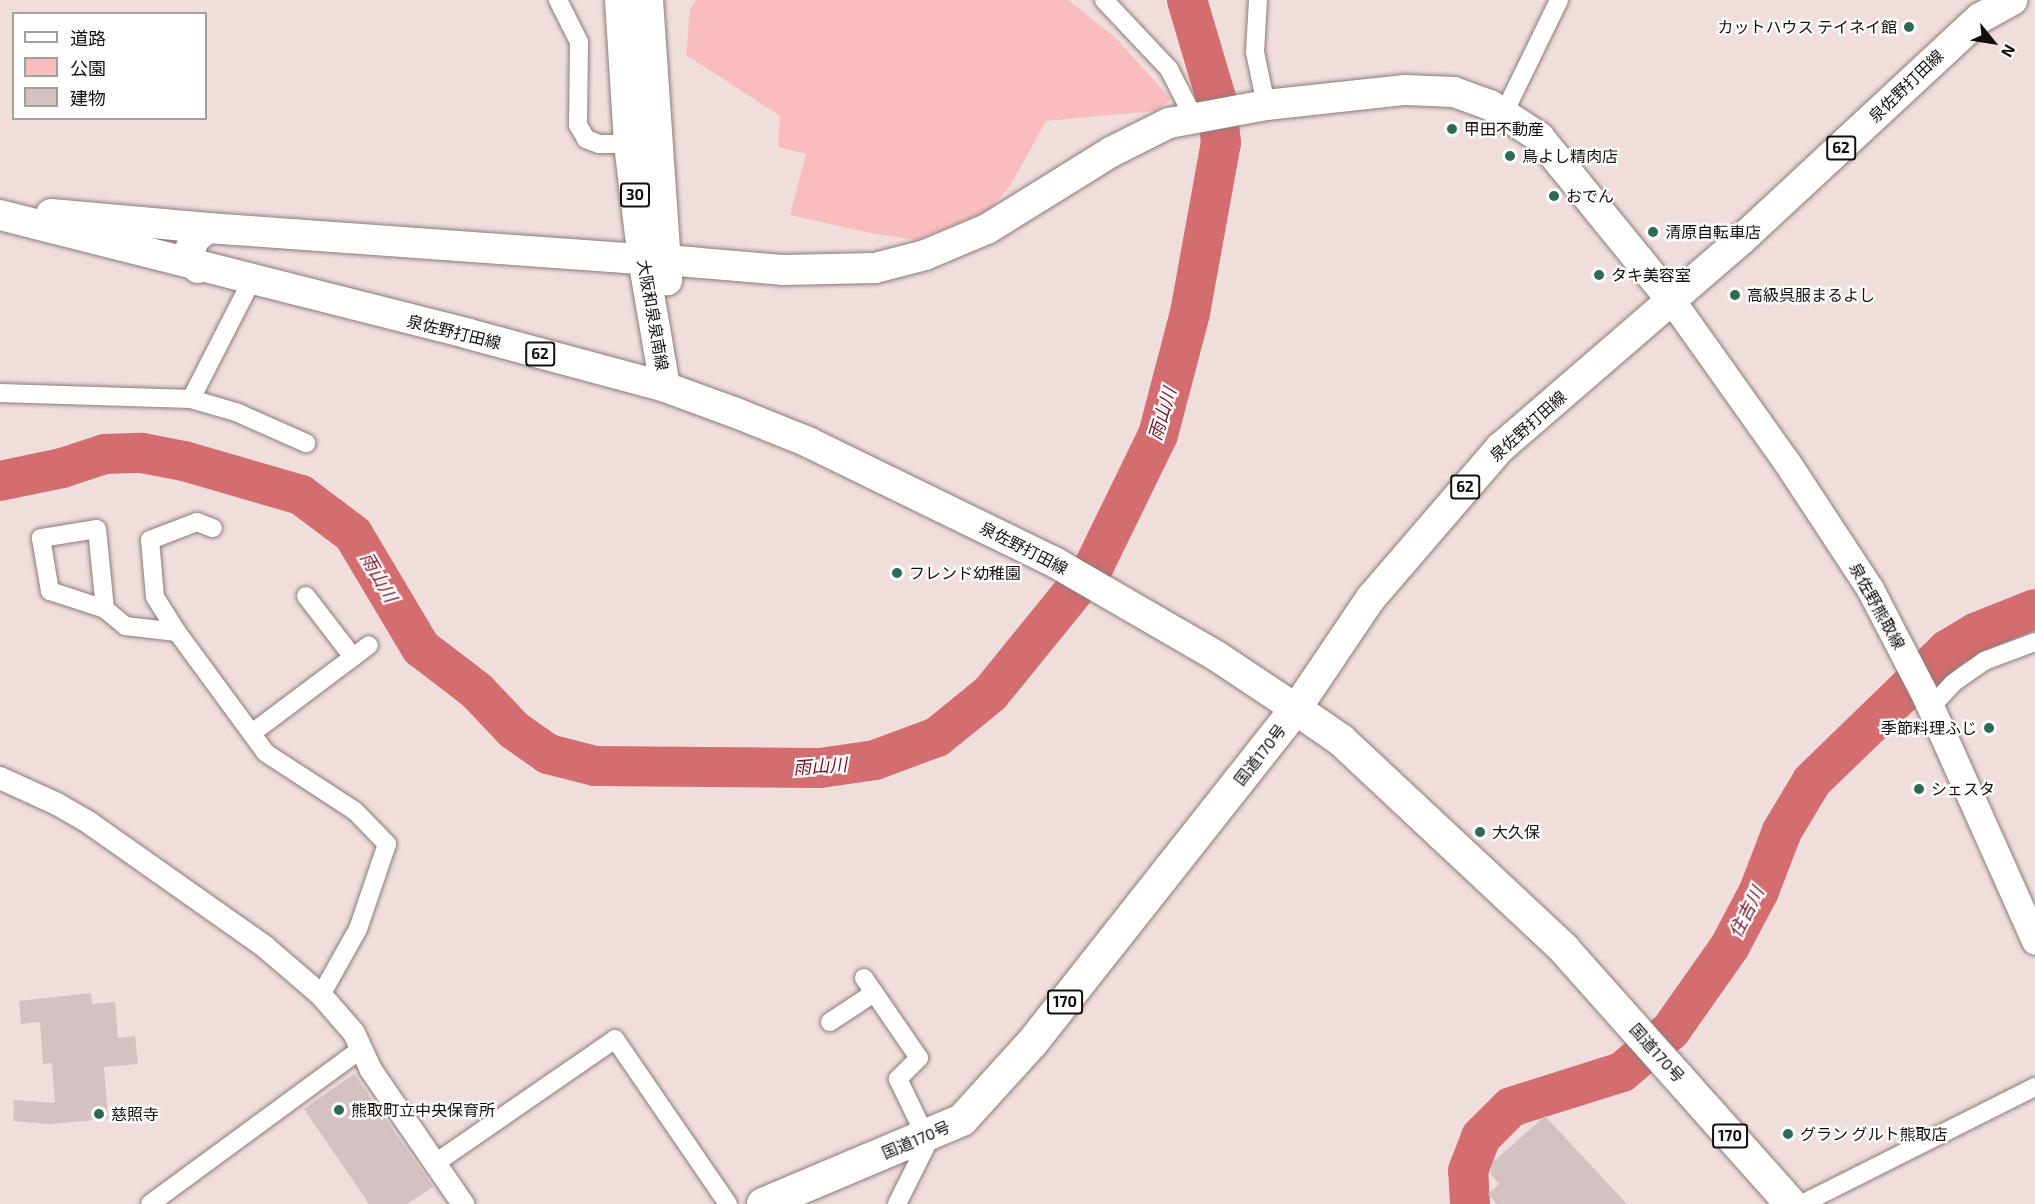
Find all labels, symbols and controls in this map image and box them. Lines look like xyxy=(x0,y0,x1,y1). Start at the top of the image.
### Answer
legend xyxy=(12,12,207,120)
north arrow xyxy=(1963,12,2023,72)
place label: カットハウス テイネイ館 xyxy=(1717,17,1897,37)
marker: カットハウス テイネイ館 xyxy=(1902,20,1916,34)
text: 道路 xyxy=(70,27,106,49)
text: N xyxy=(1998,41,2020,61)
street label: 泉佐野打田線 xyxy=(1865,46,1947,126)
text: 公園 xyxy=(70,57,106,79)
text: 建物 xyxy=(70,87,106,109)
place label: 甲田不動産 xyxy=(1464,119,1544,139)
marker: 甲田不動産 xyxy=(1445,122,1459,136)
road number: 62 xyxy=(1826,136,1856,160)
place label: 鳥よし精肉店 xyxy=(1522,146,1618,166)
marker: 鳥よし精肉店 xyxy=(1503,149,1517,163)
road number: 30 xyxy=(620,183,650,207)
place label: おでん xyxy=(1566,186,1614,206)
marker: おでん xyxy=(1547,189,1561,203)
place label: 清原自転車店 xyxy=(1665,222,1761,242)
marker: 清原自転車店 xyxy=(1646,225,1660,239)
street label: 大阪和泉泉南線 xyxy=(634,258,672,372)
place label: タキ美容室 xyxy=(1611,265,1691,285)
marker: タキ美容室 xyxy=(1592,268,1606,282)
place label: 高級呉服まるよし xyxy=(1747,285,1875,305)
marker: 高級呉服まるよし xyxy=(1728,288,1742,302)
street label: 泉佐野打田線 xyxy=(405,311,503,353)
road number: 62 xyxy=(525,342,555,366)
water label: 雨山川 xyxy=(1144,385,1180,443)
street label: 泉佐野打田線 xyxy=(1486,387,1570,465)
road number: 62 xyxy=(1450,475,1480,499)
street label: 泉佐野打田線 xyxy=(977,518,1071,578)
water label: 雨山川 xyxy=(356,548,402,606)
street label: 泉佐野熊取線 xyxy=(1845,559,1909,653)
place label: フレンド幼稚園 xyxy=(909,563,1021,583)
marker: フレンド幼稚園 xyxy=(890,566,904,580)
place label: 季節料理ふじ xyxy=(1881,718,1977,738)
street label: 国道170号 xyxy=(1230,721,1290,789)
marker: 季節料理ふじ xyxy=(1982,721,1996,735)
water label: 雨山川 xyxy=(792,753,848,779)
place label: シェスタ xyxy=(1931,779,1995,799)
marker: シェスタ xyxy=(1912,782,1926,796)
place label: 大久保 xyxy=(1492,822,1540,842)
marker: 大久保 xyxy=(1473,825,1487,839)
water label: 住吉川 xyxy=(1724,883,1768,941)
road number: 170 xyxy=(1047,990,1083,1014)
street label: 国道170号 xyxy=(1626,1020,1688,1086)
place label: 熊取町立中央保育所 xyxy=(351,1100,495,1120)
marker: 熊取町立中央保育所 xyxy=(332,1103,346,1117)
place label: 慈照寺 xyxy=(111,1104,159,1124)
marker: 慈照寺 xyxy=(92,1107,106,1121)
street label: 国道170号 xyxy=(879,1117,953,1163)
road number: 170 xyxy=(1712,1124,1748,1148)
place label: グラン グルト熊取店 xyxy=(1800,1124,1948,1144)
marker: グラン グルト熊取店 xyxy=(1781,1127,1795,1141)

